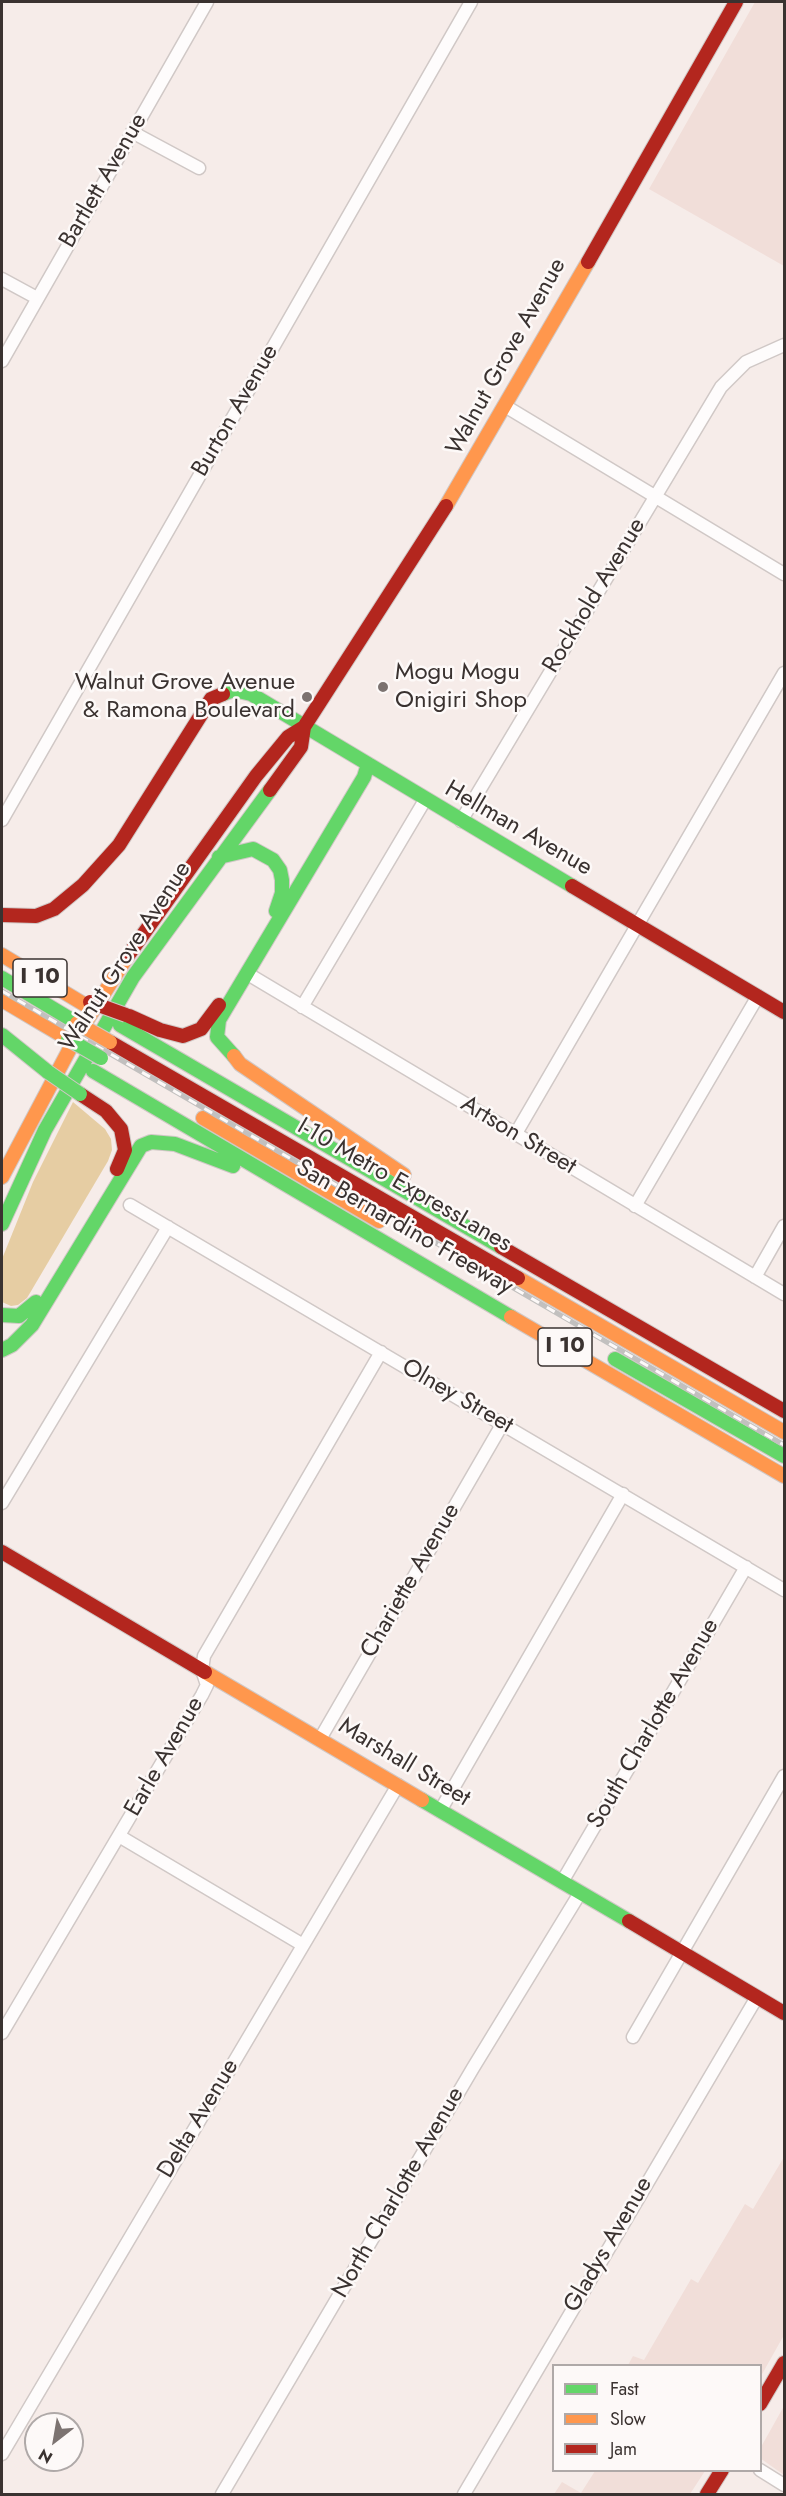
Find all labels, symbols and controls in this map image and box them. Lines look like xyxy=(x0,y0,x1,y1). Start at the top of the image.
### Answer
street label: Bartlett Avenue xyxy=(54,109,154,253)
street label: Walnut Grove Avenue xyxy=(441,254,573,460)
street label: Burton Avenue xyxy=(187,340,285,482)
street label: Rockhold Avenue xyxy=(537,513,653,679)
place label: Mogu Mogu Onigiri Shop xyxy=(395,659,527,715)
place label: Walnut Grove Avenue & Ramona Boulevard xyxy=(75,669,295,725)
marker: Mogu Mogu Onigiri Shop xyxy=(376,680,390,694)
marker: Walnut Grove Avenue & Ramona Boulevard xyxy=(300,690,314,704)
street label: Hellman Avenue xyxy=(439,775,597,883)
street label: Walnut Grove Avenue xyxy=(54,857,198,1057)
road number: I 10 xyxy=(13,959,67,997)
street label: Artson Street xyxy=(455,1090,581,1182)
street label: I-10 Metro ExpressLanes xyxy=(292,1113,516,1259)
street label: San Bernardino Freeway xyxy=(290,1154,518,1302)
road number: I 10 xyxy=(538,1328,592,1366)
street label: Olney Street xyxy=(396,1354,518,1440)
street label: Chariette Avenue xyxy=(355,1499,467,1663)
street label: South Charlotte Avenue xyxy=(582,1614,726,1834)
street label: Earle Avenue xyxy=(119,1692,211,1822)
street label: Marshall Street xyxy=(333,1712,475,1814)
street label: Delta Avenue xyxy=(152,2054,246,2184)
street label: North Charlotte Avenue xyxy=(327,2082,471,2304)
street label: Gladys Avenue xyxy=(559,2172,659,2318)
legend xyxy=(552,2364,762,2472)
text: Fast xyxy=(610,2376,639,2402)
text: Slow xyxy=(610,2406,646,2432)
north arrow xyxy=(24,2412,84,2472)
text: Jam xyxy=(610,2436,637,2462)
text: N xyxy=(34,2443,57,2469)

